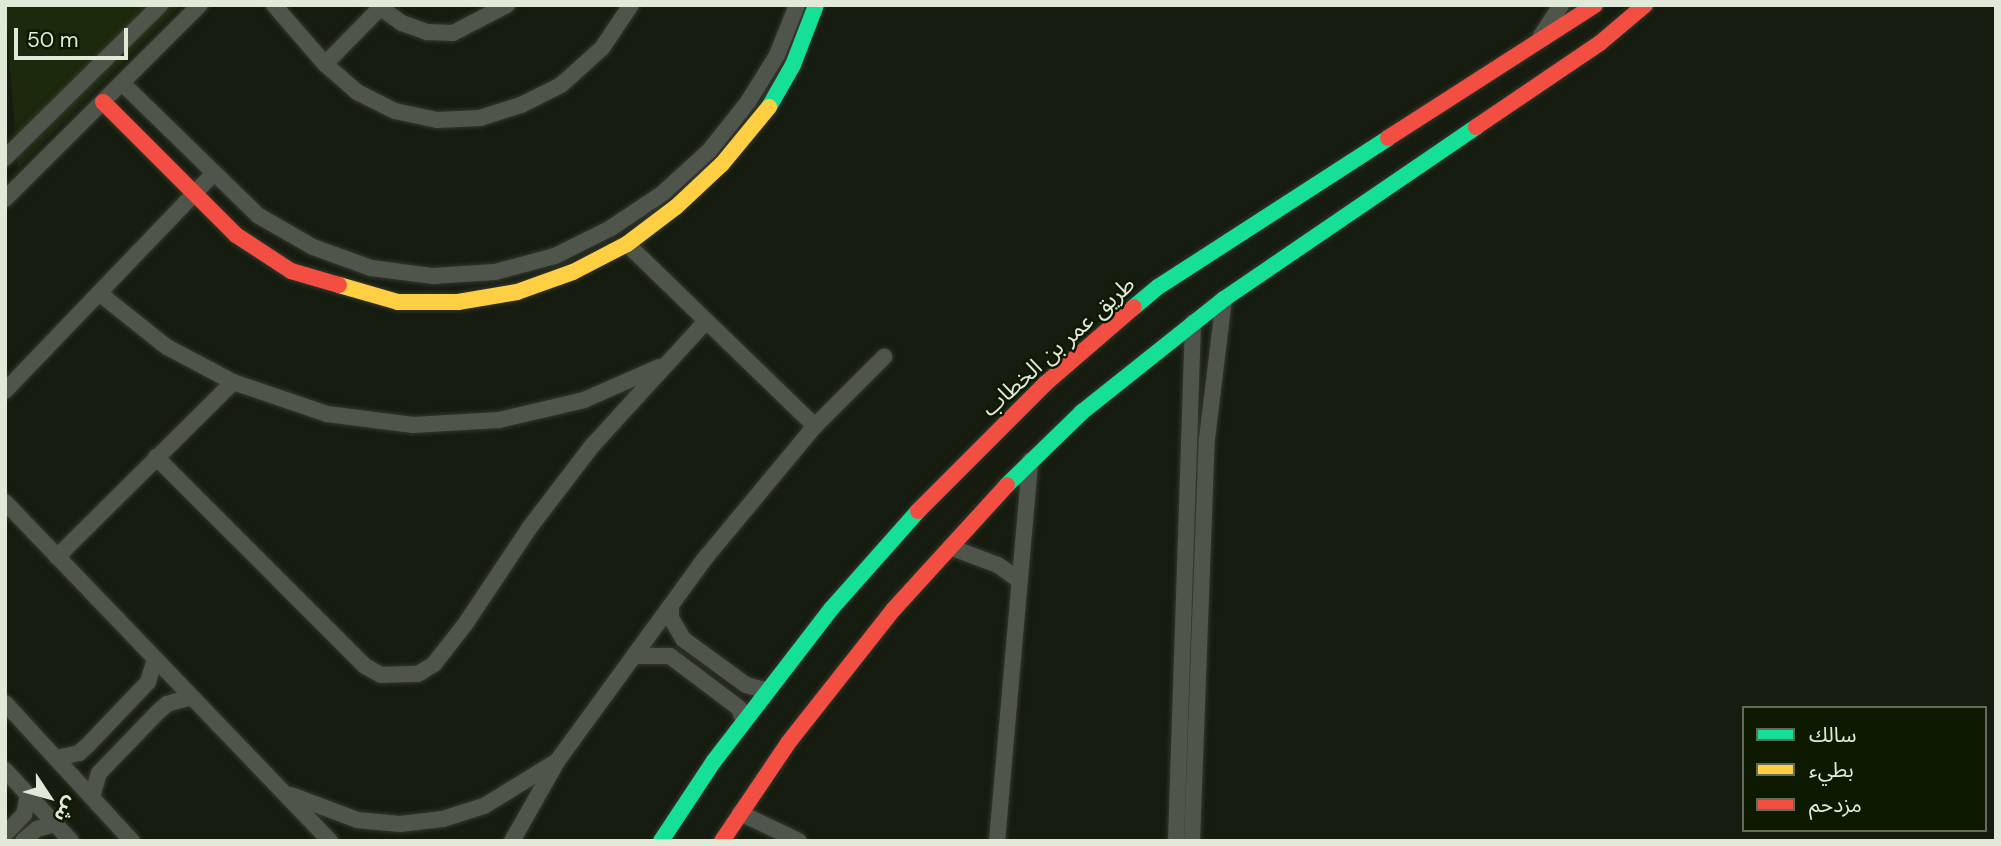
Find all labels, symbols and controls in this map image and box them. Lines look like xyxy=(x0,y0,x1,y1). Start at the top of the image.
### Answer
scale bar xyxy=(18,14,131,58)
text: 50 m xyxy=(27,26,78,54)
street label: طريق عمر بن الخطاب xyxy=(976,270,1140,422)
legend xyxy=(1742,706,1987,832)
text: سالك xyxy=(1809,721,1856,749)
text: بطيء xyxy=(1809,756,1854,784)
north arrow xyxy=(14,762,84,832)
text: مزدحم xyxy=(1809,791,1862,819)
text: ش xyxy=(49,792,84,828)

